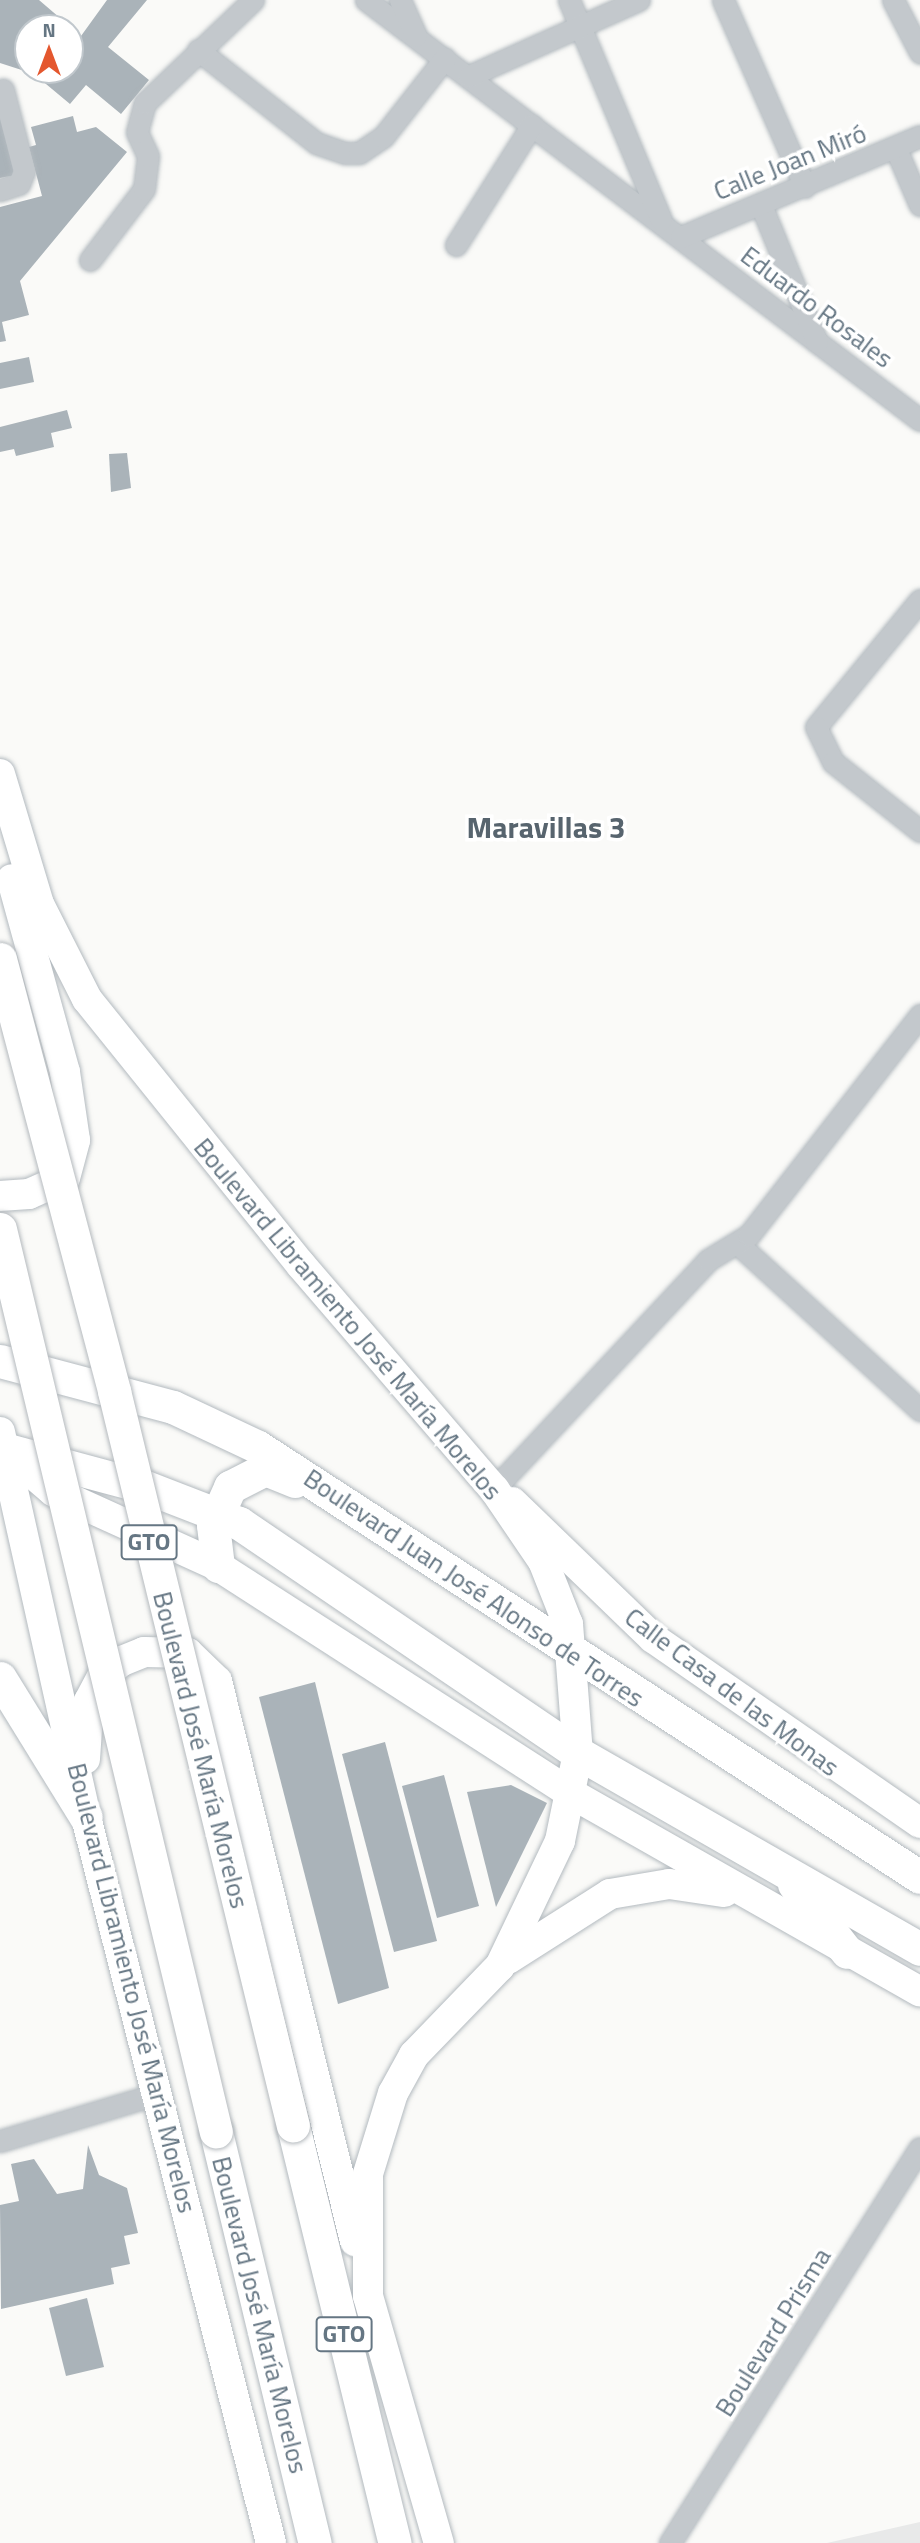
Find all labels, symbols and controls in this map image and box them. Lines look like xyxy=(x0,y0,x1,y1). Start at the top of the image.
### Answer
north arrow xyxy=(14,14,84,84)
text: N xyxy=(42,15,56,44)
street label: Calle Joan Miró xyxy=(709,117,871,207)
street label: Eduardo Rosales xyxy=(735,240,899,374)
district label: Maravillas 3 xyxy=(466,809,626,845)
street label: Boulevard Libramiento José María Morelos xyxy=(187,1132,509,1506)
street label: Boulevard Juan José Alonso de Torres xyxy=(298,1462,650,1714)
road number: GTO xyxy=(119,1522,179,1562)
street label: Boulevard José María Morelos xyxy=(147,1588,255,1912)
street label: Calle Casa de las Monas xyxy=(619,1601,845,1783)
street label: Boulevard Libramiento José María Morelos xyxy=(61,1760,203,2216)
street label: Boulevard José María Morelos xyxy=(206,2153,314,2477)
street label: Boulevard Prisma xyxy=(709,2242,837,2422)
road number: GTO xyxy=(314,2314,374,2354)

